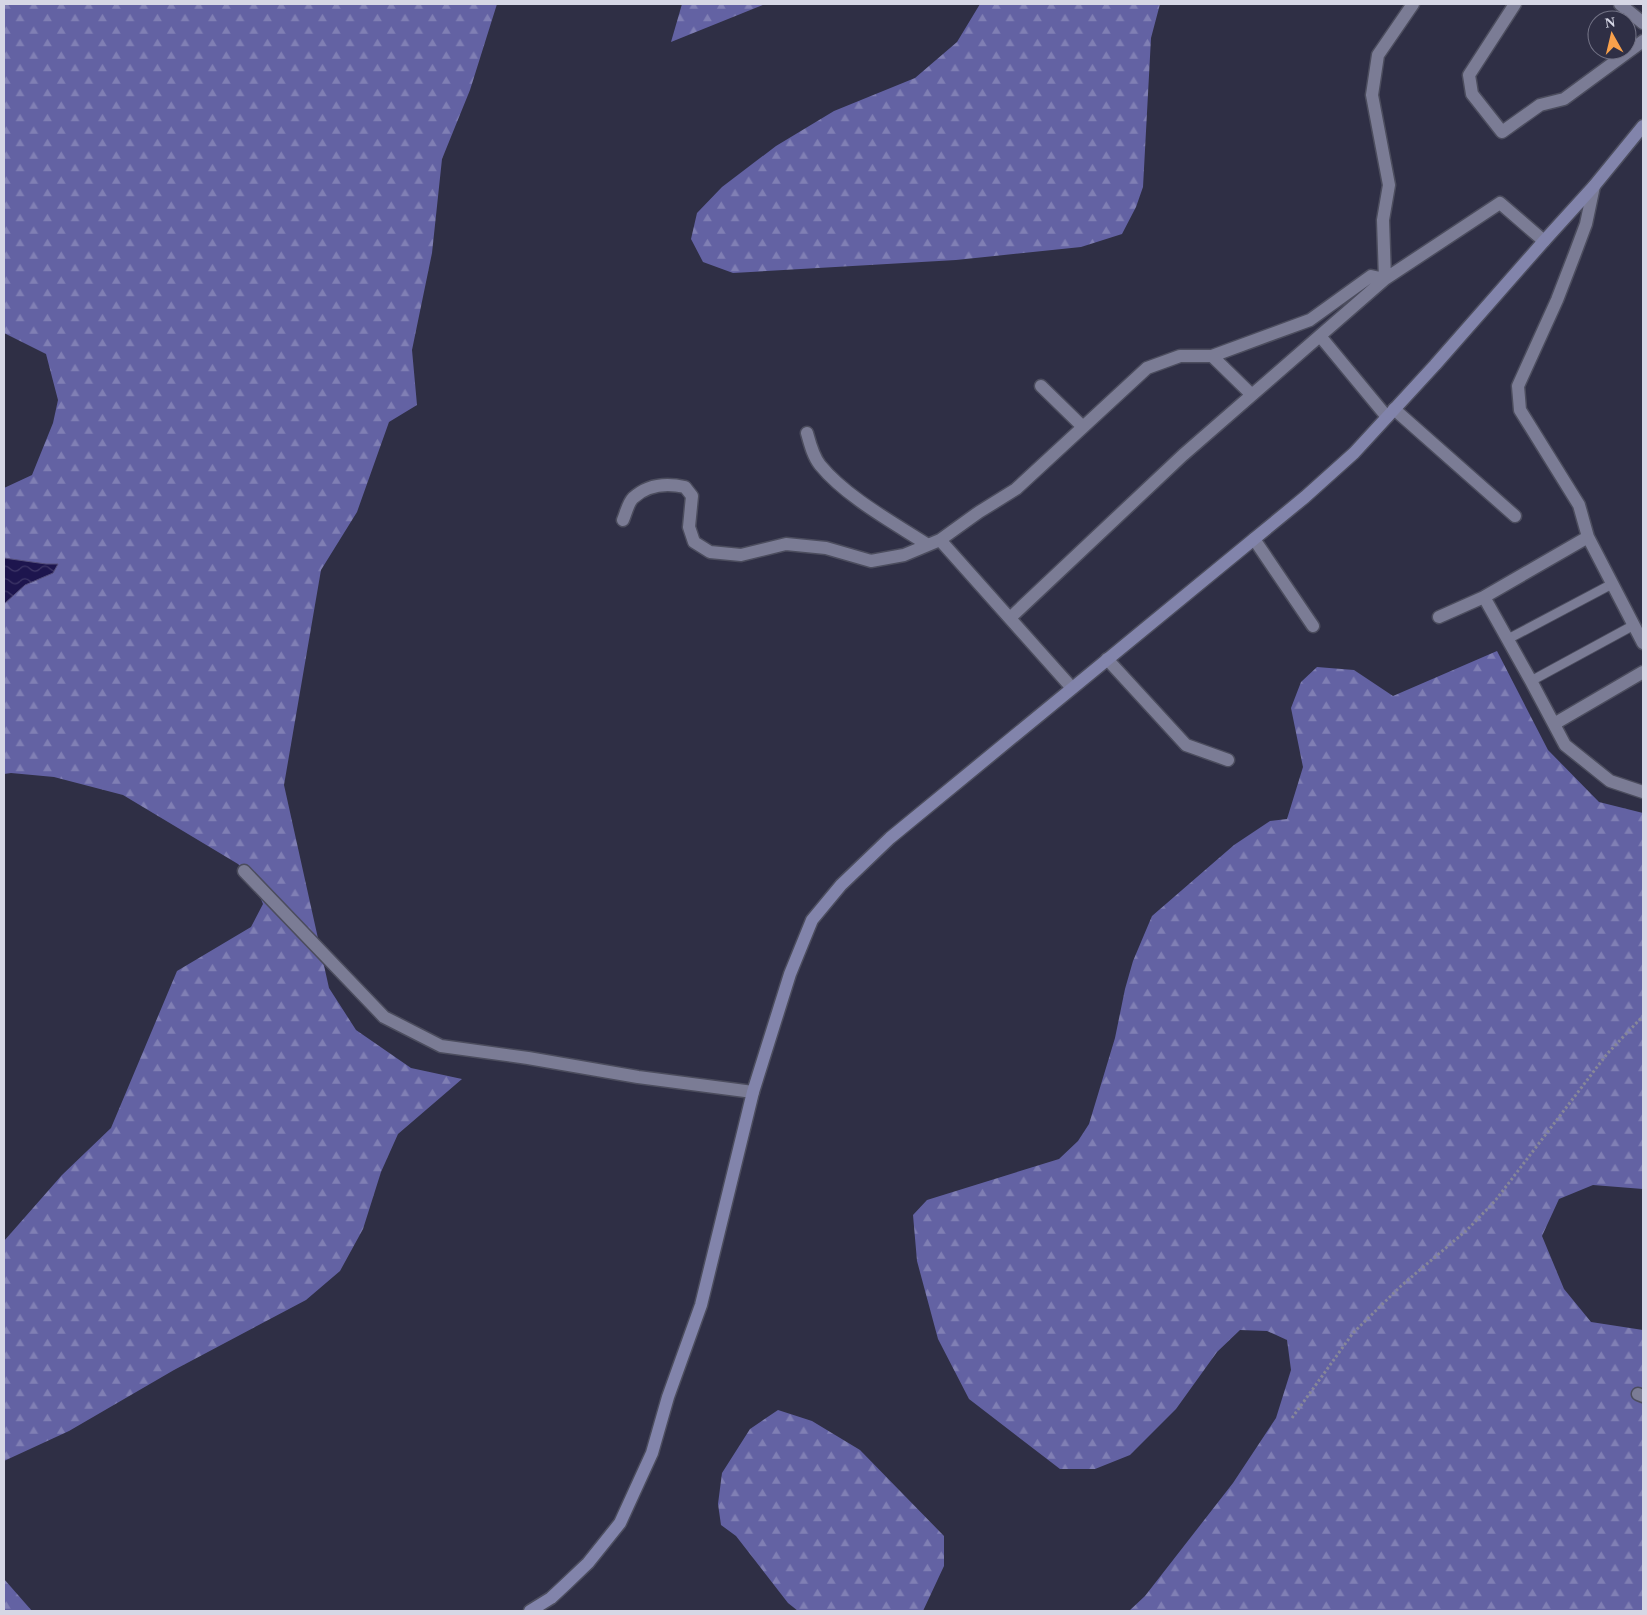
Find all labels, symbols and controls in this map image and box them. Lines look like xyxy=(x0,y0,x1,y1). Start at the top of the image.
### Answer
north arrow xyxy=(1587,10,1637,60)
text: N xyxy=(1604,14,1616,31)

